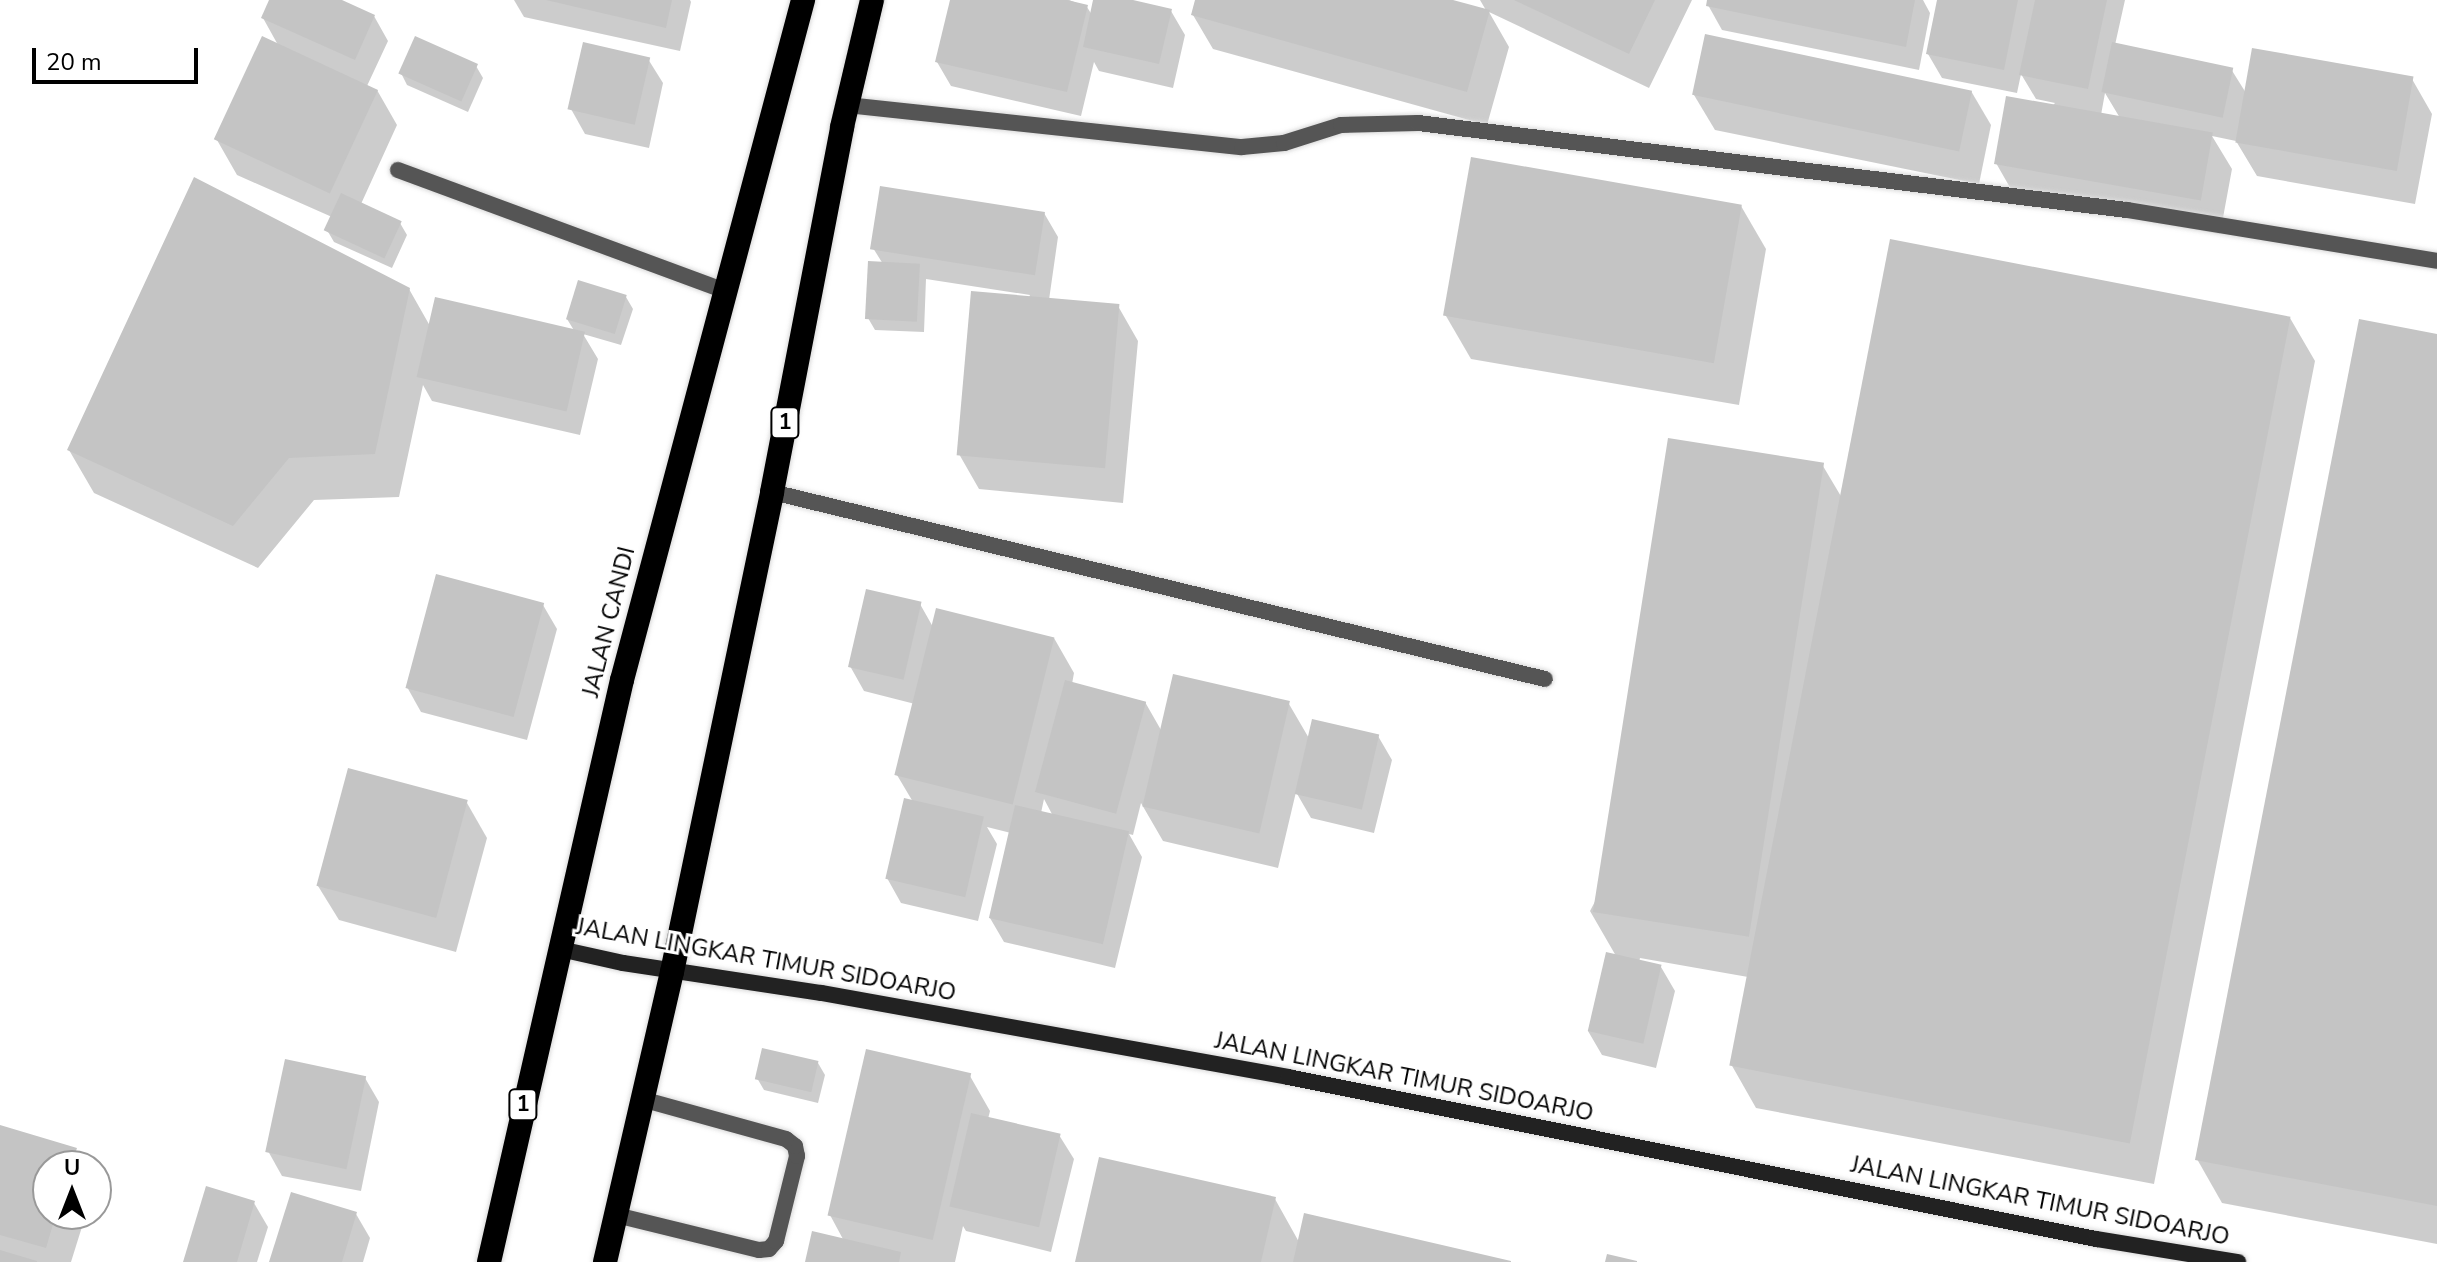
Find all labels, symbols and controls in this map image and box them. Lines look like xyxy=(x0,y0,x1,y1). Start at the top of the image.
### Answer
scale bar xyxy=(36,32,202,82)
text: 20 m xyxy=(46,46,102,78)
road number: 1 xyxy=(769,405,801,441)
street label: JALAN CANDI xyxy=(576,544,642,700)
street label: JALAN LINGKAR TIMUR SIDOARJO xyxy=(574,912,958,1008)
street label: JALAN LINGKAR TIMUR SIDOARJO xyxy=(1212,1026,1596,1128)
road number: 1 xyxy=(507,1087,539,1123)
north arrow xyxy=(32,1150,112,1230)
street label: JALAN LINGKAR TIMUR SIDOARJO xyxy=(1848,1150,2232,1252)
text: U xyxy=(64,1153,80,1183)

